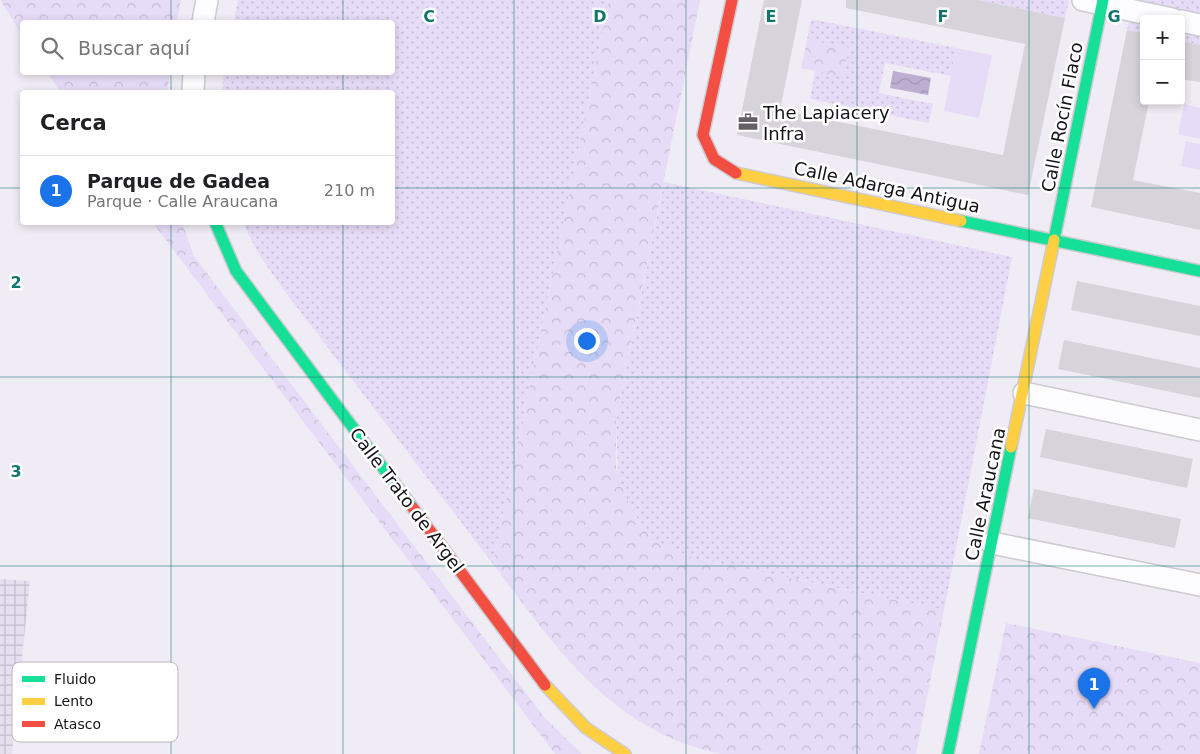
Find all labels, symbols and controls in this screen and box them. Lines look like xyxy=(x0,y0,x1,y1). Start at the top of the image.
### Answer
text: C xyxy=(423,7,435,26)
text: D xyxy=(593,7,607,26)
text: E xyxy=(766,7,776,26)
text: F xyxy=(938,7,948,26)
text: G xyxy=(1107,7,1121,26)
map controls xyxy=(1140,15,1185,105)
button: + xyxy=(1140,15,1185,60)
search box xyxy=(20,20,395,75)
icon: search xyxy=(38,34,66,62)
text: Buscar aquí xyxy=(78,37,190,59)
street label: Calle Rocín Flaco xyxy=(1037,40,1087,194)
button: − xyxy=(1140,60,1185,105)
place label: The Lapiacery Infra xyxy=(762,102,890,144)
text: Cerca xyxy=(40,111,107,135)
office icon: The Lapiacery Infra xyxy=(737,111,759,133)
street label: Calle Adarga Antigua xyxy=(792,157,982,217)
text: Parque de Gadea xyxy=(87,170,270,192)
text: 1 xyxy=(50,181,62,200)
text: 210 m xyxy=(324,181,375,200)
text: Parque · Calle Araucana xyxy=(87,192,278,211)
text: 2 xyxy=(10,273,22,292)
your location xyxy=(574,328,600,354)
street label: Calle Trato de Argel xyxy=(346,423,468,577)
street label: Calle Araucana xyxy=(961,425,1009,563)
text: 3 xyxy=(10,462,22,481)
legend xyxy=(12,662,178,742)
pin: 1 xyxy=(1078,668,1110,709)
text: Fluido xyxy=(54,671,96,687)
text: Lento xyxy=(54,693,93,709)
text: Atasco xyxy=(54,716,101,732)

